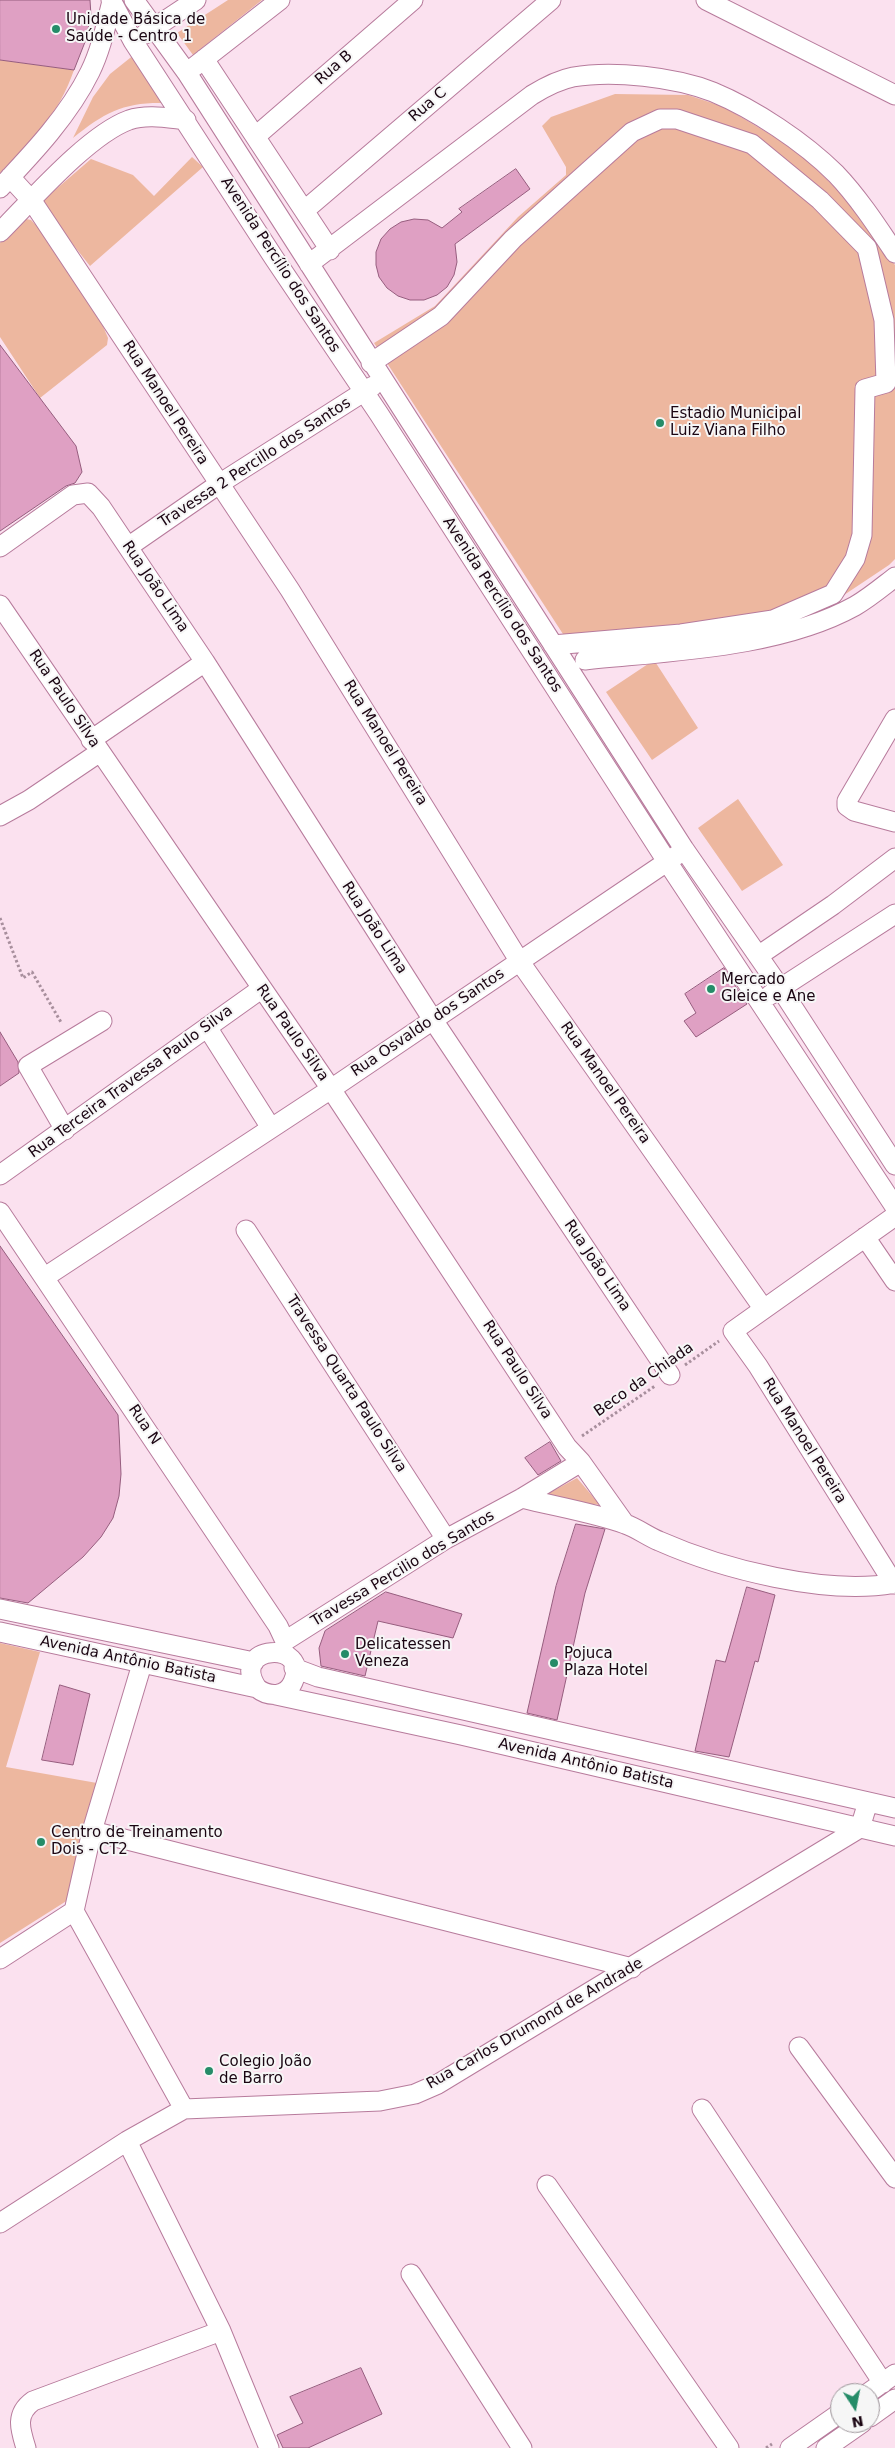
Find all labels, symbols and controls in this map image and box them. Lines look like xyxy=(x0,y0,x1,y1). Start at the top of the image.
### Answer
place label: Unidade Básica de Saúde - Centro 1 xyxy=(66,11,205,46)
marker: Unidade Básica de Saúde - Centro 1 xyxy=(50,23,62,35)
street label: Rua B xyxy=(312,47,356,89)
street label: Rua C xyxy=(406,84,450,126)
street label: Avenida Percílio dos Santos xyxy=(217,174,343,356)
street label: Rua Manoel Pereira xyxy=(118,337,212,469)
street label: Travessa 2 Percillo dos Santos xyxy=(156,394,354,532)
place label: Estadio Municipal Luiz Viana Filho xyxy=(670,405,801,440)
marker: Estadio Municipal Luiz Viana Filho xyxy=(654,417,666,429)
street label: Avenida Percílio dos Santos xyxy=(439,514,565,696)
street label: Rua João Lima xyxy=(118,538,192,636)
street label: Rua Paulo Silva xyxy=(25,647,103,751)
street label: Rua Manoel Pereira xyxy=(339,677,431,809)
street label: Rua João Lima xyxy=(338,879,410,977)
street label: Rua Osvaldo dos Santos xyxy=(348,965,508,1081)
place label: Mercado Gleice e Ane xyxy=(721,971,815,1006)
street label: Rua Paulo Silva xyxy=(252,981,332,1085)
marker: Mercado Gleice e Ane xyxy=(705,983,717,995)
street label: Rua Terceira Travessa Paulo Silva xyxy=(25,1002,237,1162)
street label: Rua Manoel Pereira xyxy=(556,1019,654,1147)
street label: Rua João Lima xyxy=(560,1217,634,1315)
street label: Travessa Quarta Paulo Silva xyxy=(282,1292,410,1476)
street label: Rua Paulo Silva xyxy=(478,1317,556,1423)
street label: Beco da Chiada xyxy=(591,1339,697,1421)
street label: Rua Manoel Pereira xyxy=(758,1375,850,1507)
street label: Rua N xyxy=(124,1402,164,1448)
street label: Travessa Percilio dos Santos xyxy=(308,1507,498,1631)
street label: Avenida Antônio Batista xyxy=(38,1633,218,1687)
place label: Delicatessen Veneza xyxy=(355,1636,451,1671)
place label: Pojuca Plaza Hotel xyxy=(564,1645,648,1680)
marker: Delicatessen Veneza xyxy=(339,1648,351,1660)
marker: Pojuca Plaza Hotel xyxy=(548,1657,560,1669)
street label: Avenida Antônio Batista xyxy=(497,1735,675,1793)
place label: Centro de Treinamento Dois - CT2 xyxy=(51,1824,223,1859)
marker: Centro de Treinamento Dois - CT2 xyxy=(35,1836,47,1848)
street label: Rua Carlos Drumond de Andrade xyxy=(424,1955,646,2093)
place label: Colegio João de Barro xyxy=(219,2053,312,2088)
marker: Colegio João de Barro xyxy=(203,2065,215,2077)
north arrow xyxy=(830,2383,880,2433)
text: N xyxy=(850,2413,865,2431)

